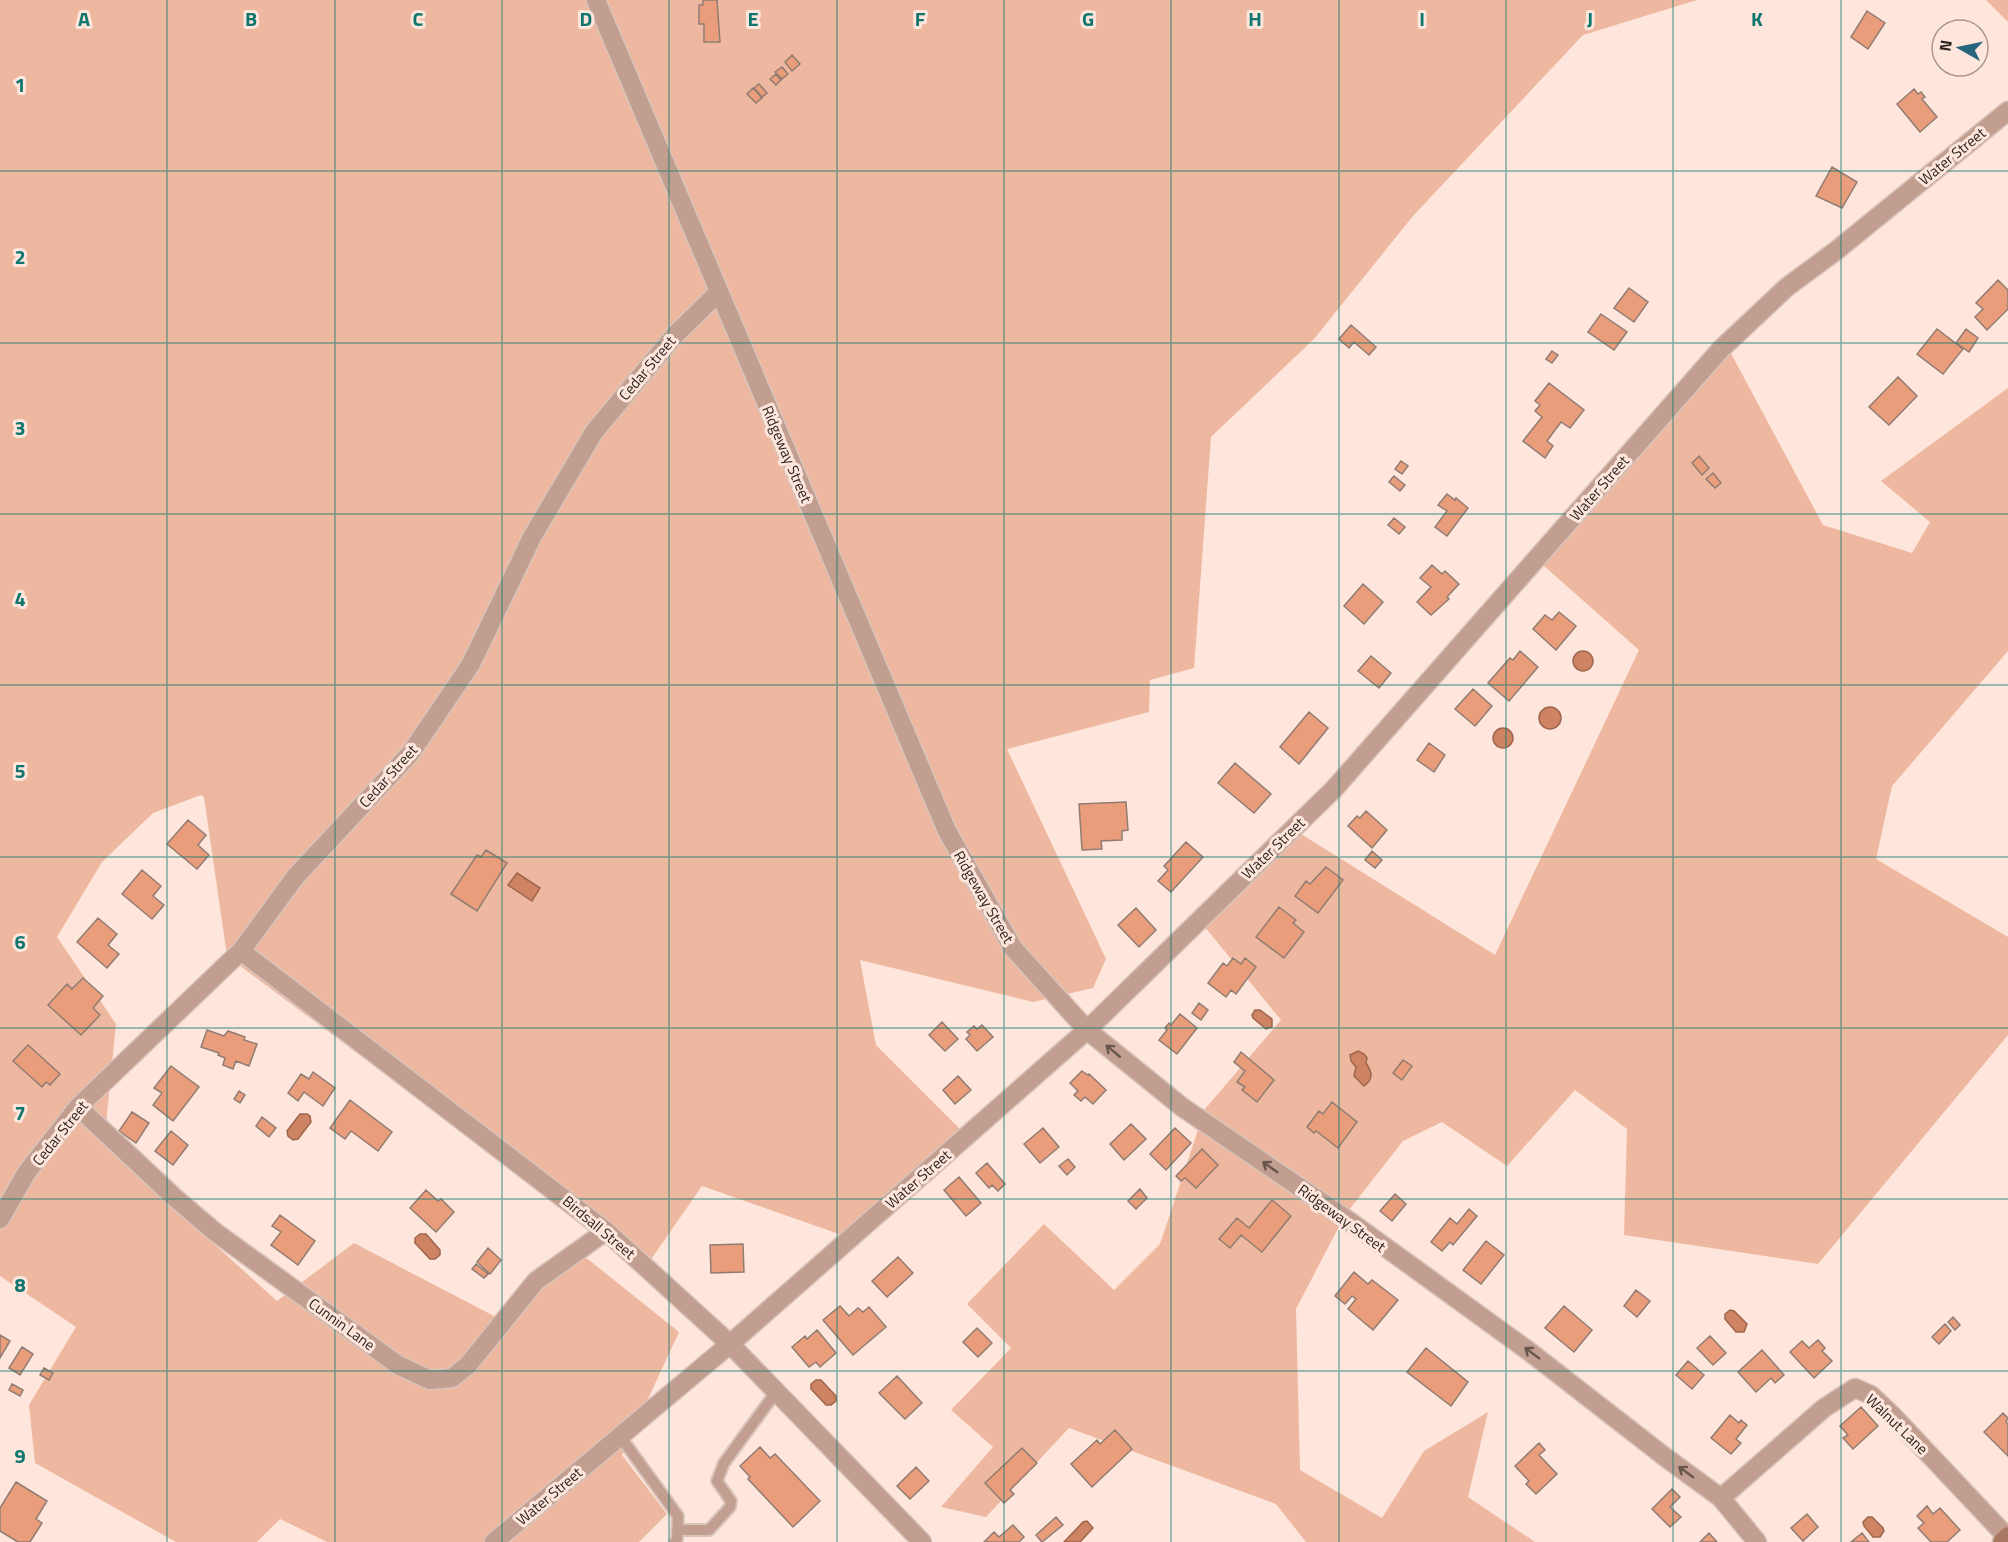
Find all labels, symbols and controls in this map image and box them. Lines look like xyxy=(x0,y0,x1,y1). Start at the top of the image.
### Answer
text: A xyxy=(78,3,90,34)
text: B xyxy=(245,3,257,34)
text: C xyxy=(413,3,424,34)
text: D xyxy=(580,3,592,34)
text: E xyxy=(747,3,759,34)
text: F xyxy=(915,3,926,34)
text: G xyxy=(1082,3,1094,34)
text: H xyxy=(1248,3,1262,34)
text: I xyxy=(1419,3,1425,34)
text: J xyxy=(1587,3,1593,34)
text: K xyxy=(1751,3,1763,34)
north arrow xyxy=(1930,18,1990,78)
text: N xyxy=(1932,38,1958,53)
text: 1 xyxy=(14,69,26,100)
street label: Water Street xyxy=(1913,121,1991,190)
text: 2 xyxy=(14,241,26,272)
street label: Cedar Street xyxy=(613,330,681,405)
street label: Ridgeway Street xyxy=(756,402,818,507)
text: 3 xyxy=(14,412,26,443)
street label: Water Street xyxy=(1564,449,1635,526)
text: 4 xyxy=(14,583,26,614)
street label: Cedar Street xyxy=(353,739,423,813)
text: 5 xyxy=(14,755,26,786)
street label: Water Street xyxy=(1236,811,1310,884)
street label: Ridgeway Street xyxy=(948,846,1020,948)
text: 6 xyxy=(14,926,26,957)
one-way arrow xyxy=(1105,1045,1121,1058)
street label: Cedar Street xyxy=(26,1095,94,1171)
text: 7 xyxy=(14,1097,26,1128)
street label: Water Street xyxy=(880,1143,957,1214)
one-way arrow xyxy=(1263,1161,1279,1173)
street label: Ridgeway Street xyxy=(1293,1178,1391,1258)
street label: Birdsall Street xyxy=(558,1190,641,1265)
text: 8 xyxy=(14,1269,26,1300)
street label: Cunnin Lane xyxy=(304,1292,380,1356)
one-way arrow xyxy=(1524,1347,1540,1360)
street label: Walnut Lane xyxy=(1861,1388,1933,1460)
text: 9 xyxy=(14,1440,26,1471)
street label: Water Street xyxy=(511,1461,588,1531)
one-way arrow xyxy=(1679,1466,1695,1479)

